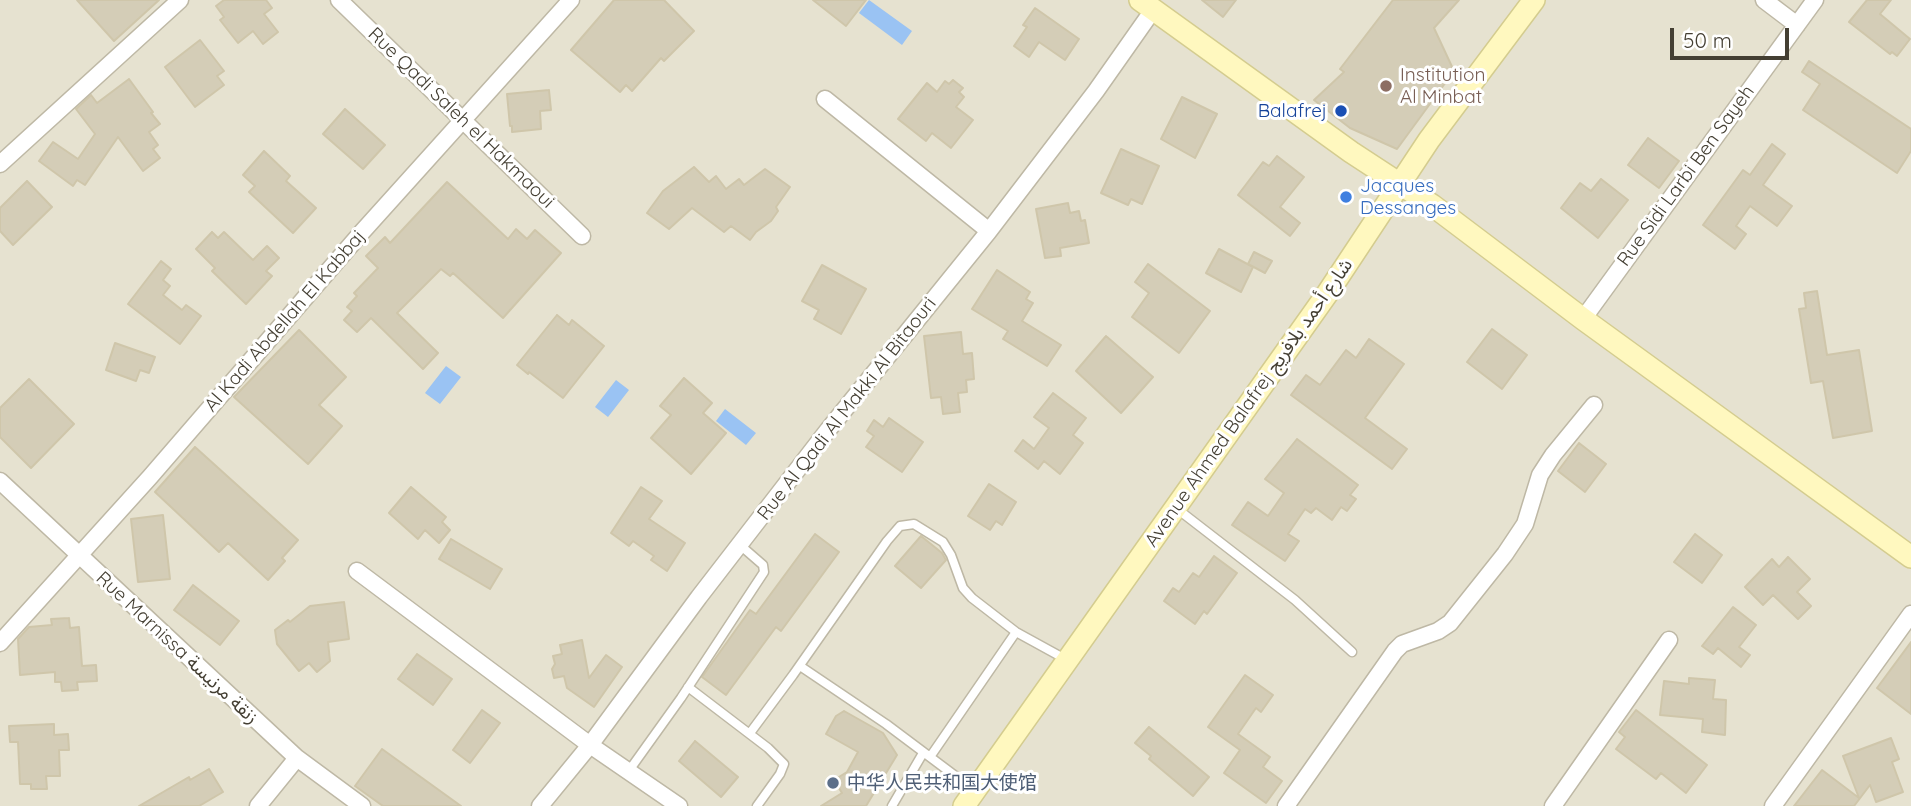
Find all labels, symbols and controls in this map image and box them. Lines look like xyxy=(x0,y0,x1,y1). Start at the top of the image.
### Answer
scale bar xyxy=(1673,14,1792,58)
street label: Rue Qadi Saleh el Hakmaoui xyxy=(363,23,559,213)
text: 50 m xyxy=(1683,27,1732,53)
place label: Institution Al Minbat xyxy=(1400,64,1485,108)
marker: Institution Al Minbat xyxy=(1378,78,1394,94)
street label: Rue Sidi Larbi Ben Sayeh xyxy=(1613,81,1759,271)
place label: Balafrej xyxy=(1258,100,1327,122)
marker: Balafrej xyxy=(1333,103,1349,119)
place label: Jacques Dessanges xyxy=(1360,175,1456,219)
marker: Jacques Dessanges xyxy=(1338,189,1354,205)
street label: Al Kadi Abdellah El Kabbaj xyxy=(200,225,370,417)
street label: Avenue Ahmed Balafrej شارع أحمد بلافريج xyxy=(1140,254,1358,552)
street label: Rue Al Qadi Al Makki Al Bitaouri xyxy=(753,293,941,525)
street label: Rue Marnissa زنقة مرنيسة xyxy=(91,567,263,729)
place label: 中华人民共和国大使馆 xyxy=(847,772,1037,794)
marker: 中华人民共和国大使馆 xyxy=(825,775,841,791)

